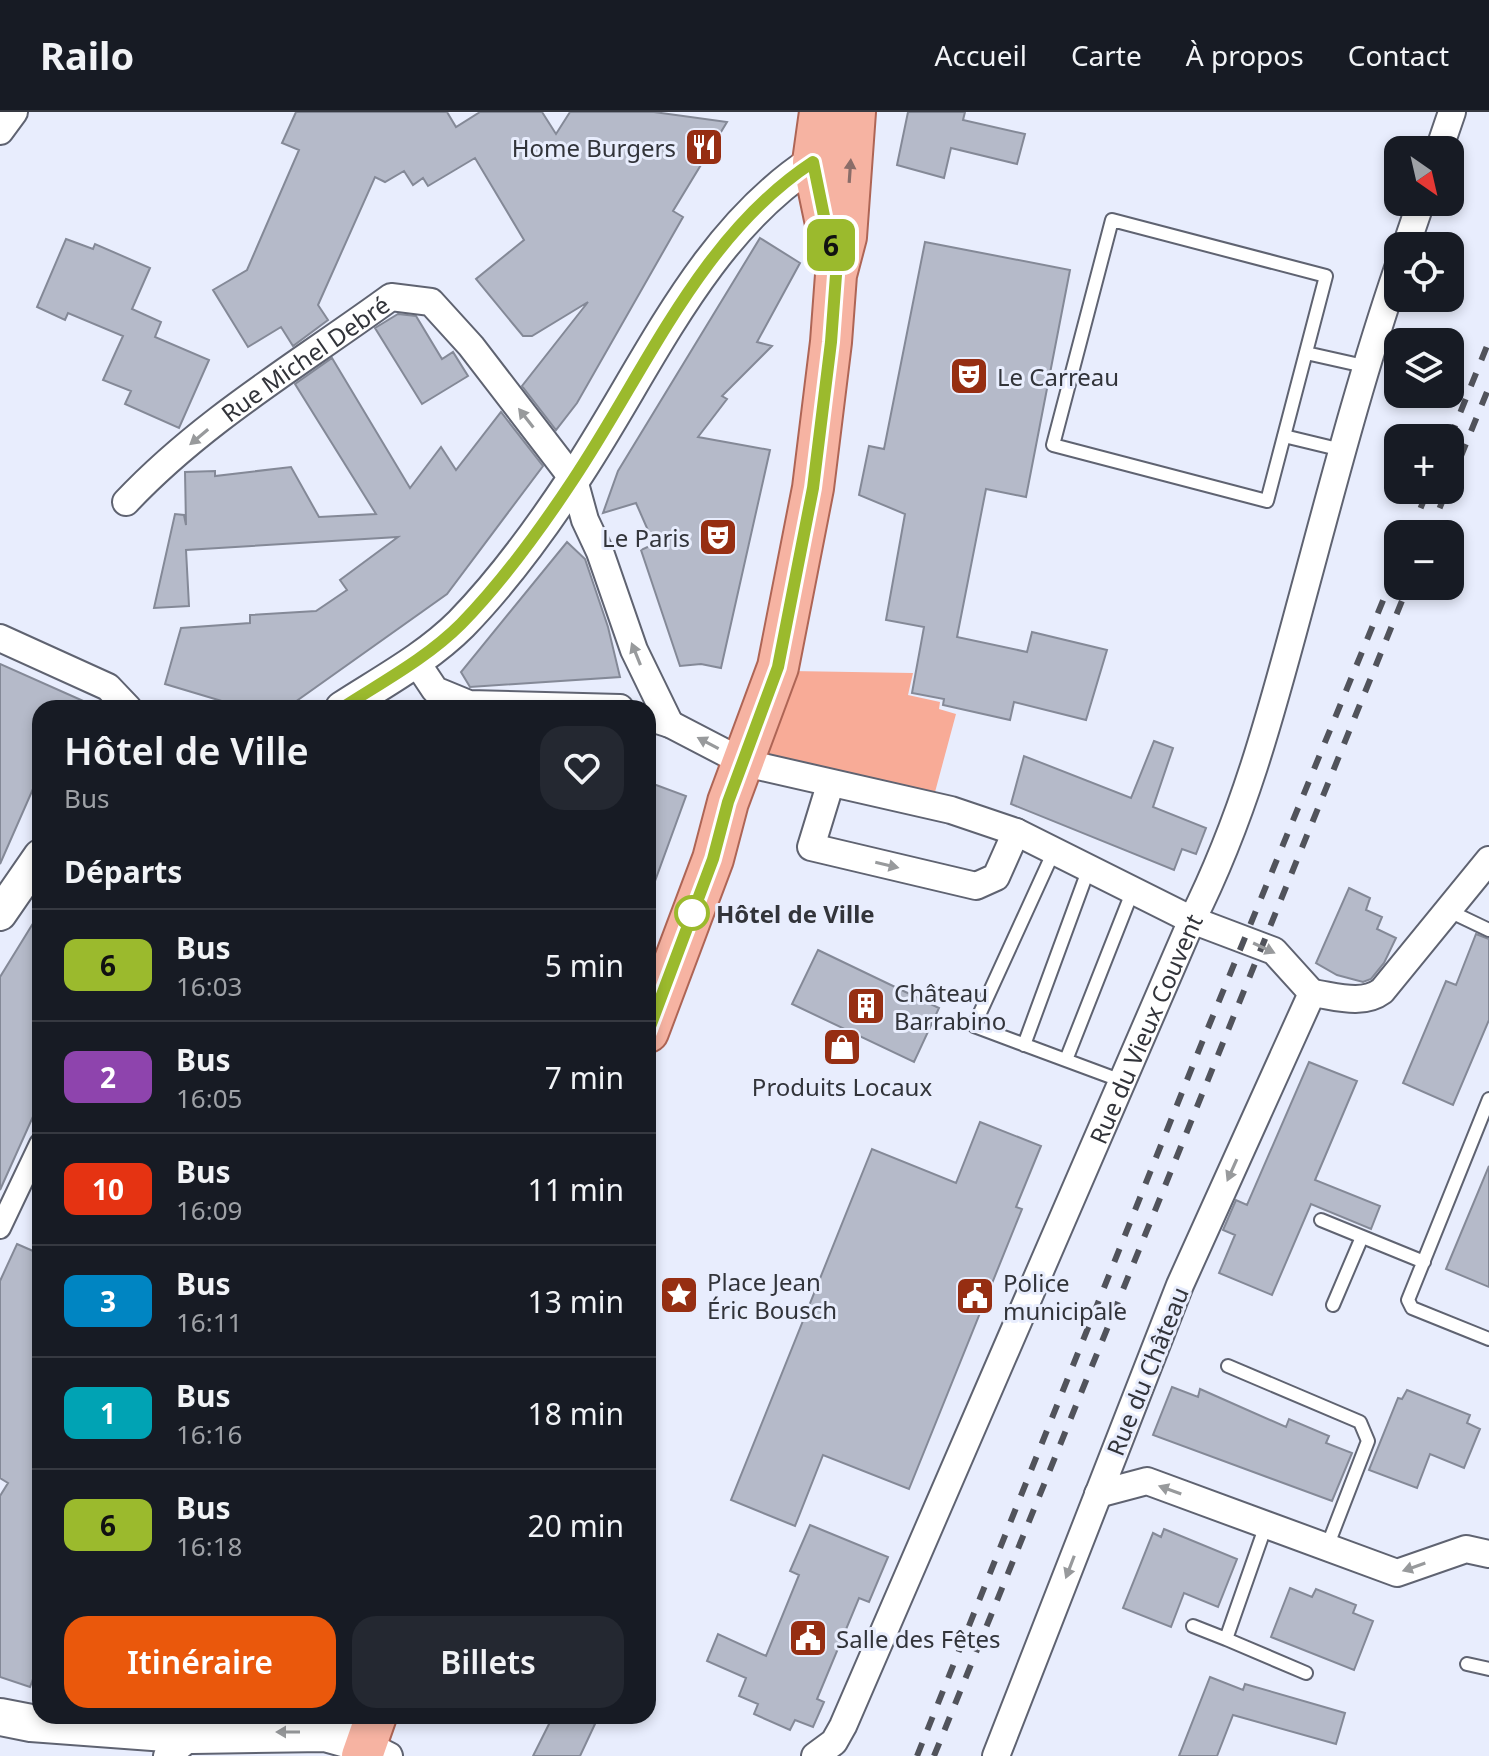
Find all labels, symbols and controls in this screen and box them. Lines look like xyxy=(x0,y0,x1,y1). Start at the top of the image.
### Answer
text: Railo xyxy=(40,29,134,81)
text: Accueil xyxy=(935,36,1027,74)
text: Carte xyxy=(1071,36,1142,74)
text: À propos xyxy=(1186,36,1304,74)
text: Contact xyxy=(1348,36,1449,74)
restaurant icon: Home Burgers xyxy=(683,126,725,168)
place label: Home Burgers xyxy=(512,131,676,164)
north arrow xyxy=(1384,136,1464,216)
map controls xyxy=(1384,136,1464,600)
one-way arrow xyxy=(844,158,857,183)
line badge: 6 xyxy=(805,219,857,271)
text: 6 xyxy=(823,226,839,264)
button: locate xyxy=(1384,232,1464,312)
street label: Rue Michel Debré xyxy=(214,287,396,429)
button: layers xyxy=(1384,328,1464,408)
theatre icon: Le Carreau xyxy=(948,355,990,397)
place label: Le Carreau xyxy=(997,360,1119,393)
one-way arrow xyxy=(519,408,535,428)
button: + xyxy=(1384,424,1464,504)
one-way arrow xyxy=(189,428,209,445)
theatre icon: Le Paris xyxy=(697,516,739,558)
button: − xyxy=(1384,520,1464,600)
place label: Le Paris xyxy=(602,521,690,554)
one-way arrow xyxy=(629,642,642,666)
text: Hôtel de Ville xyxy=(64,724,309,776)
button: heart xyxy=(540,726,624,810)
one-way arrow xyxy=(696,737,719,750)
text: Bus xyxy=(64,780,109,816)
text: Départs xyxy=(64,851,182,892)
one-way arrow xyxy=(875,860,900,872)
marker: Hôtel de Ville xyxy=(675,896,709,930)
place label: Hôtel de Ville xyxy=(716,897,875,930)
street label: Rue du Vieux Couvent xyxy=(1081,908,1209,1149)
text: Bus xyxy=(176,927,231,968)
one-way arrow xyxy=(1253,942,1276,955)
text: 5 min xyxy=(545,945,624,986)
text: 6 xyxy=(100,946,116,984)
text: 16:03 xyxy=(176,968,242,1004)
place label: Château Barrabino xyxy=(894,976,1006,1037)
building icon: Château Barrabino xyxy=(845,985,887,1027)
shop icon: Produits Locaux xyxy=(821,1026,863,1068)
text: Bus xyxy=(176,1039,231,1080)
text: 7 min xyxy=(545,1057,624,1098)
text: 2 xyxy=(100,1058,116,1096)
place label: Produits Locaux xyxy=(752,1070,932,1103)
text: 16:05 xyxy=(176,1080,242,1116)
text: Bus xyxy=(176,1151,231,1192)
one-way arrow xyxy=(1225,1158,1239,1182)
text: 11 min xyxy=(528,1169,624,1210)
text: 10 xyxy=(92,1170,124,1208)
text: 16:09 xyxy=(176,1192,242,1228)
text: Bus xyxy=(176,1263,231,1304)
place label: Place Jean Éric Bousch xyxy=(707,1265,837,1326)
place label: Police municipale xyxy=(1003,1266,1127,1327)
place icon: Place Jean Éric Bousch xyxy=(658,1274,700,1316)
public building icon: Police municipale xyxy=(954,1275,996,1317)
text: 13 min xyxy=(528,1281,624,1322)
text: 3 xyxy=(100,1282,116,1320)
street label: Rue du Château xyxy=(1098,1282,1196,1460)
text: 16:11 xyxy=(176,1304,242,1340)
text: Bus xyxy=(176,1375,231,1416)
text: 18 min xyxy=(528,1393,624,1434)
text: 1 xyxy=(100,1394,116,1432)
text: 16:16 xyxy=(176,1416,242,1452)
one-way arrow xyxy=(1158,1483,1182,1496)
text: Bus xyxy=(176,1487,231,1528)
text: 20 min xyxy=(528,1505,624,1546)
text: 6 xyxy=(100,1506,116,1544)
text: 16:18 xyxy=(176,1528,242,1564)
one-way arrow xyxy=(1063,1555,1076,1579)
one-way arrow xyxy=(1402,1561,1426,1573)
button: Itinéraire xyxy=(64,1616,336,1708)
button: Billets xyxy=(352,1616,624,1708)
public building icon: Salle des Fêtes xyxy=(787,1617,829,1659)
place label: Salle des Fêtes xyxy=(836,1622,1001,1655)
one-way arrow xyxy=(275,1726,300,1738)

